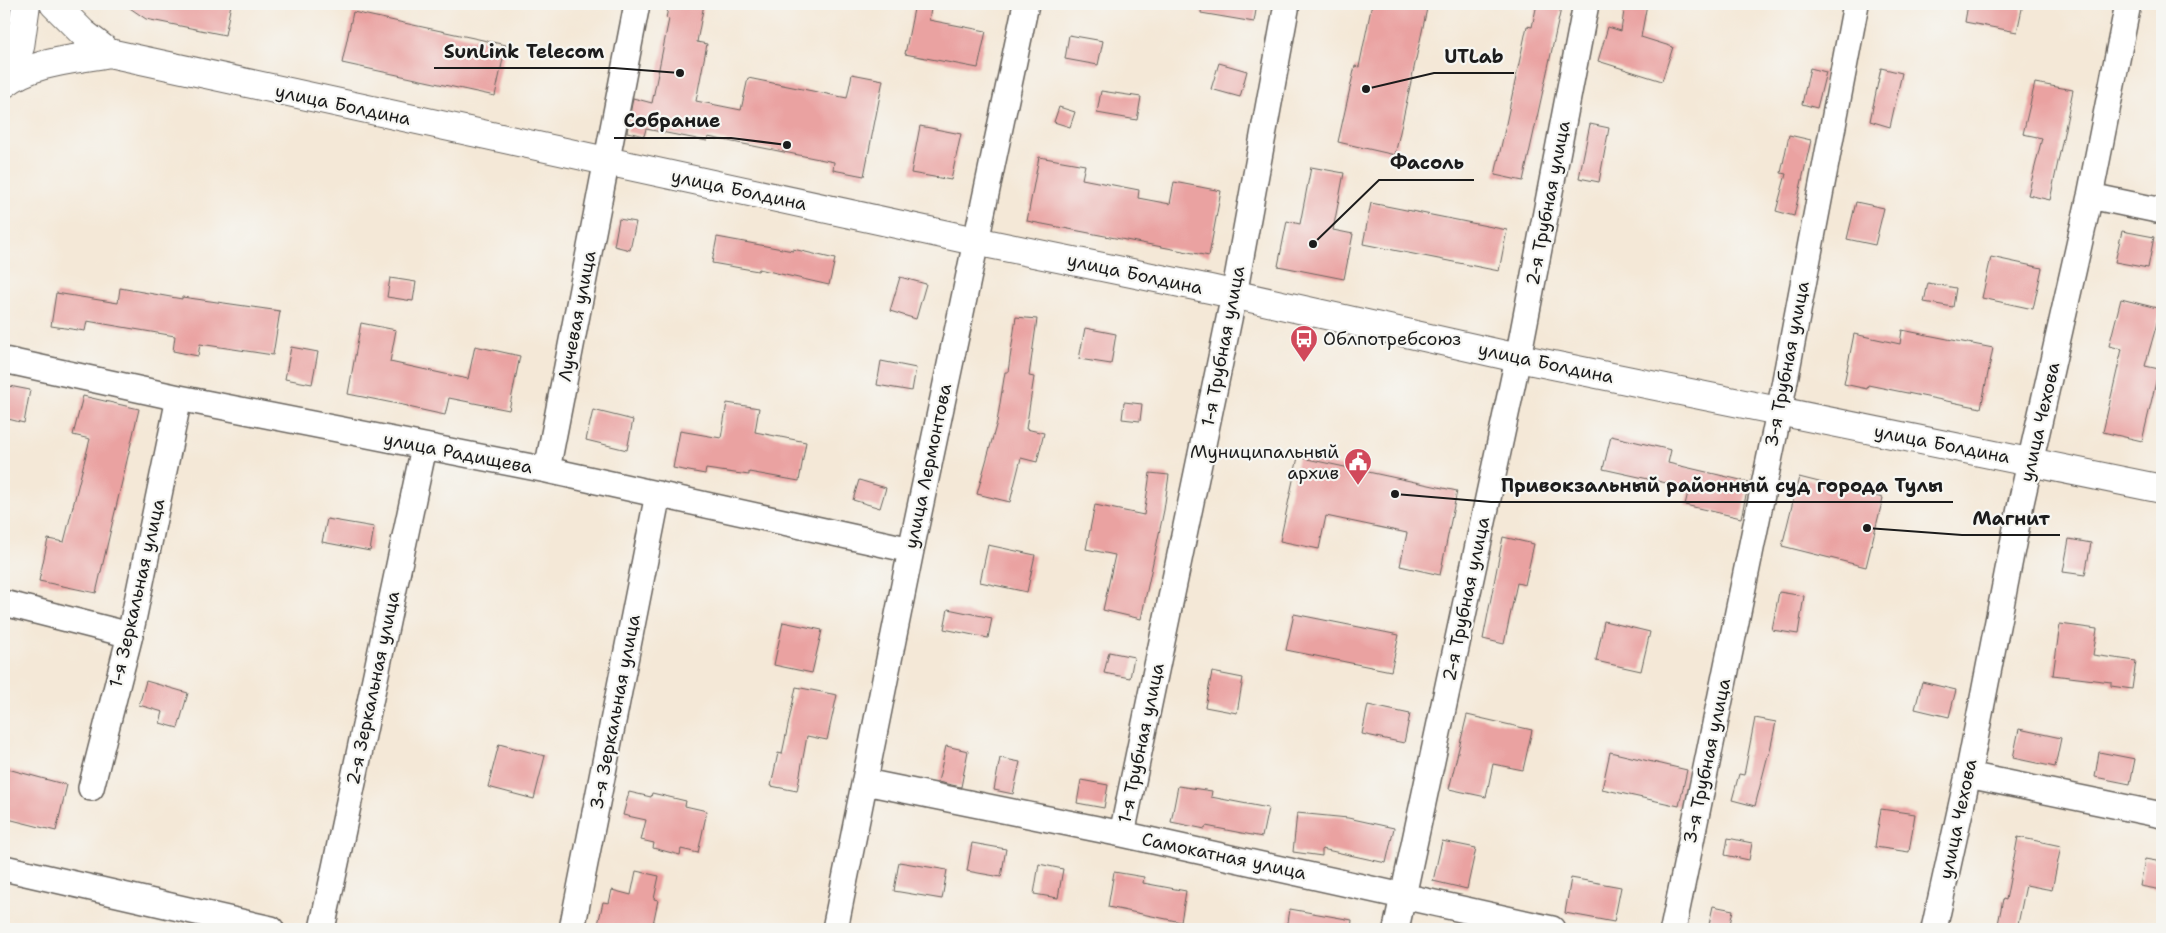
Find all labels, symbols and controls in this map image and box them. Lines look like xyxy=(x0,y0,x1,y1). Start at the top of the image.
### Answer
callout: SunLink Telecom xyxy=(434,34,614,68)
text: SunLink Telecom xyxy=(444,39,604,64)
callout: UTLab xyxy=(1434,39,1514,73)
text: UTLab xyxy=(1444,44,1504,69)
street label: улица Болдина xyxy=(273,79,413,131)
callout: Собрание xyxy=(614,104,731,138)
text: Собрание xyxy=(624,108,720,133)
street label: 2-я Трубная улица xyxy=(1520,119,1576,287)
callout: Фасоль xyxy=(1379,146,1474,180)
text: Фасоль xyxy=(1390,150,1464,175)
street label: улица Болдина xyxy=(669,164,809,216)
street label: улица Болдина xyxy=(1065,248,1205,300)
street label: Лучевая улица xyxy=(553,249,601,383)
street label: 1-я Трубная улица xyxy=(1196,264,1250,428)
street label: 3-я Трубная улица xyxy=(1759,279,1815,449)
bus stop icon: Облпотребсоюз xyxy=(1289,324,1319,363)
place label: Облпотребсоюз xyxy=(1323,327,1461,351)
street label: улица Болдина xyxy=(1476,337,1616,389)
street label: улица Чехова xyxy=(2015,360,2065,484)
street label: улица Лермонтова xyxy=(899,381,957,551)
street label: улица Болдина xyxy=(1872,419,2012,469)
street label: улица Радищева xyxy=(381,427,535,479)
place label: Муниципальный архив xyxy=(1190,440,1339,485)
public building icon: Муниципальный архив xyxy=(1343,447,1373,486)
callout: Привокзальный районный суд города Тулы xyxy=(1491,468,1953,502)
text: Привокзальный районный суд города Тулы xyxy=(1501,473,1943,498)
street label: 1-я Зеркальная улица xyxy=(104,496,170,690)
callout: Магнит xyxy=(1962,501,2060,535)
text: Магнит xyxy=(1972,506,2050,531)
street label: 2-я Трубная улица xyxy=(1437,515,1495,683)
street label: 2-я Зеркальная улица xyxy=(341,589,405,787)
street label: 3-я Зеркальная улица xyxy=(584,612,646,812)
street label: 1-я Трубная улица xyxy=(1112,661,1170,825)
street label: 3-я Трубная улица xyxy=(1678,676,1736,846)
street label: улица Чехова xyxy=(1934,757,1982,881)
street label: Самокатная улица xyxy=(1140,827,1308,885)

